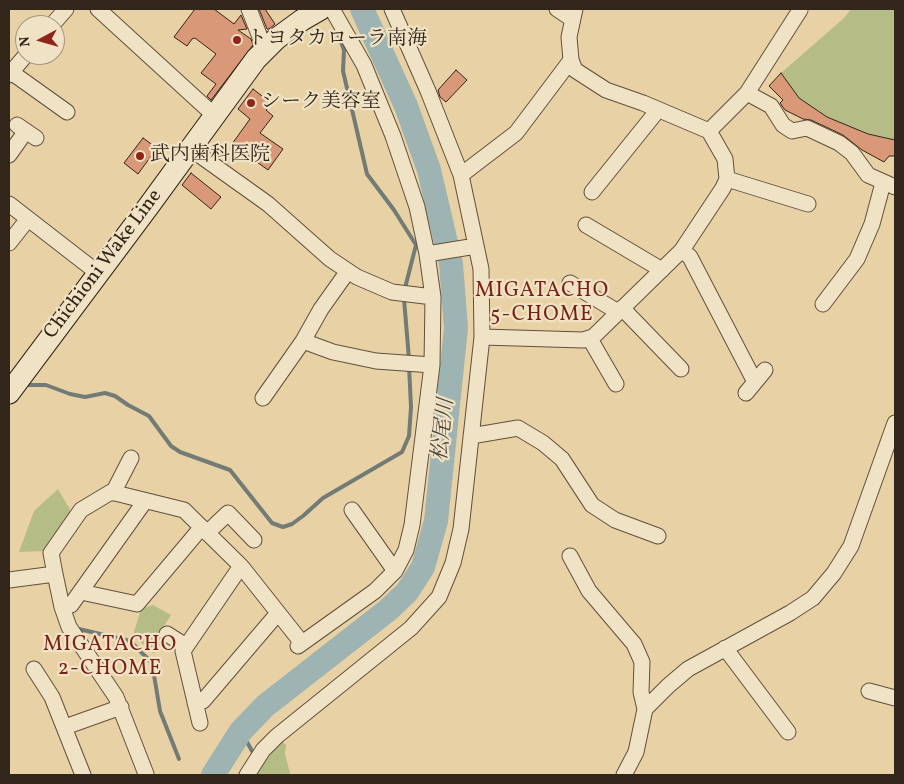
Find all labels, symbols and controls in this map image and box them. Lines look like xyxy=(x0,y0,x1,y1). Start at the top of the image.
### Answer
north arrow xyxy=(15,15,65,65)
place label: トヨタカローラ南海 xyxy=(247,28,427,52)
marker: トヨタカローラ南海 xyxy=(231,34,243,46)
text: N xyxy=(16,35,36,48)
place label: シーク美容室 xyxy=(261,91,381,115)
marker: シーク美容室 xyxy=(245,97,257,109)
place label: 武内歯科医院 xyxy=(150,144,270,168)
marker: 武内歯科医院 xyxy=(134,150,146,162)
street label: Chichioni Wake Line xyxy=(40,185,168,345)
district label: MIGATACHO 5-CHOME xyxy=(474,279,610,329)
water label: 松尾川 xyxy=(429,397,461,463)
district label: MIGATACHO 2-CHOME xyxy=(42,633,178,683)

